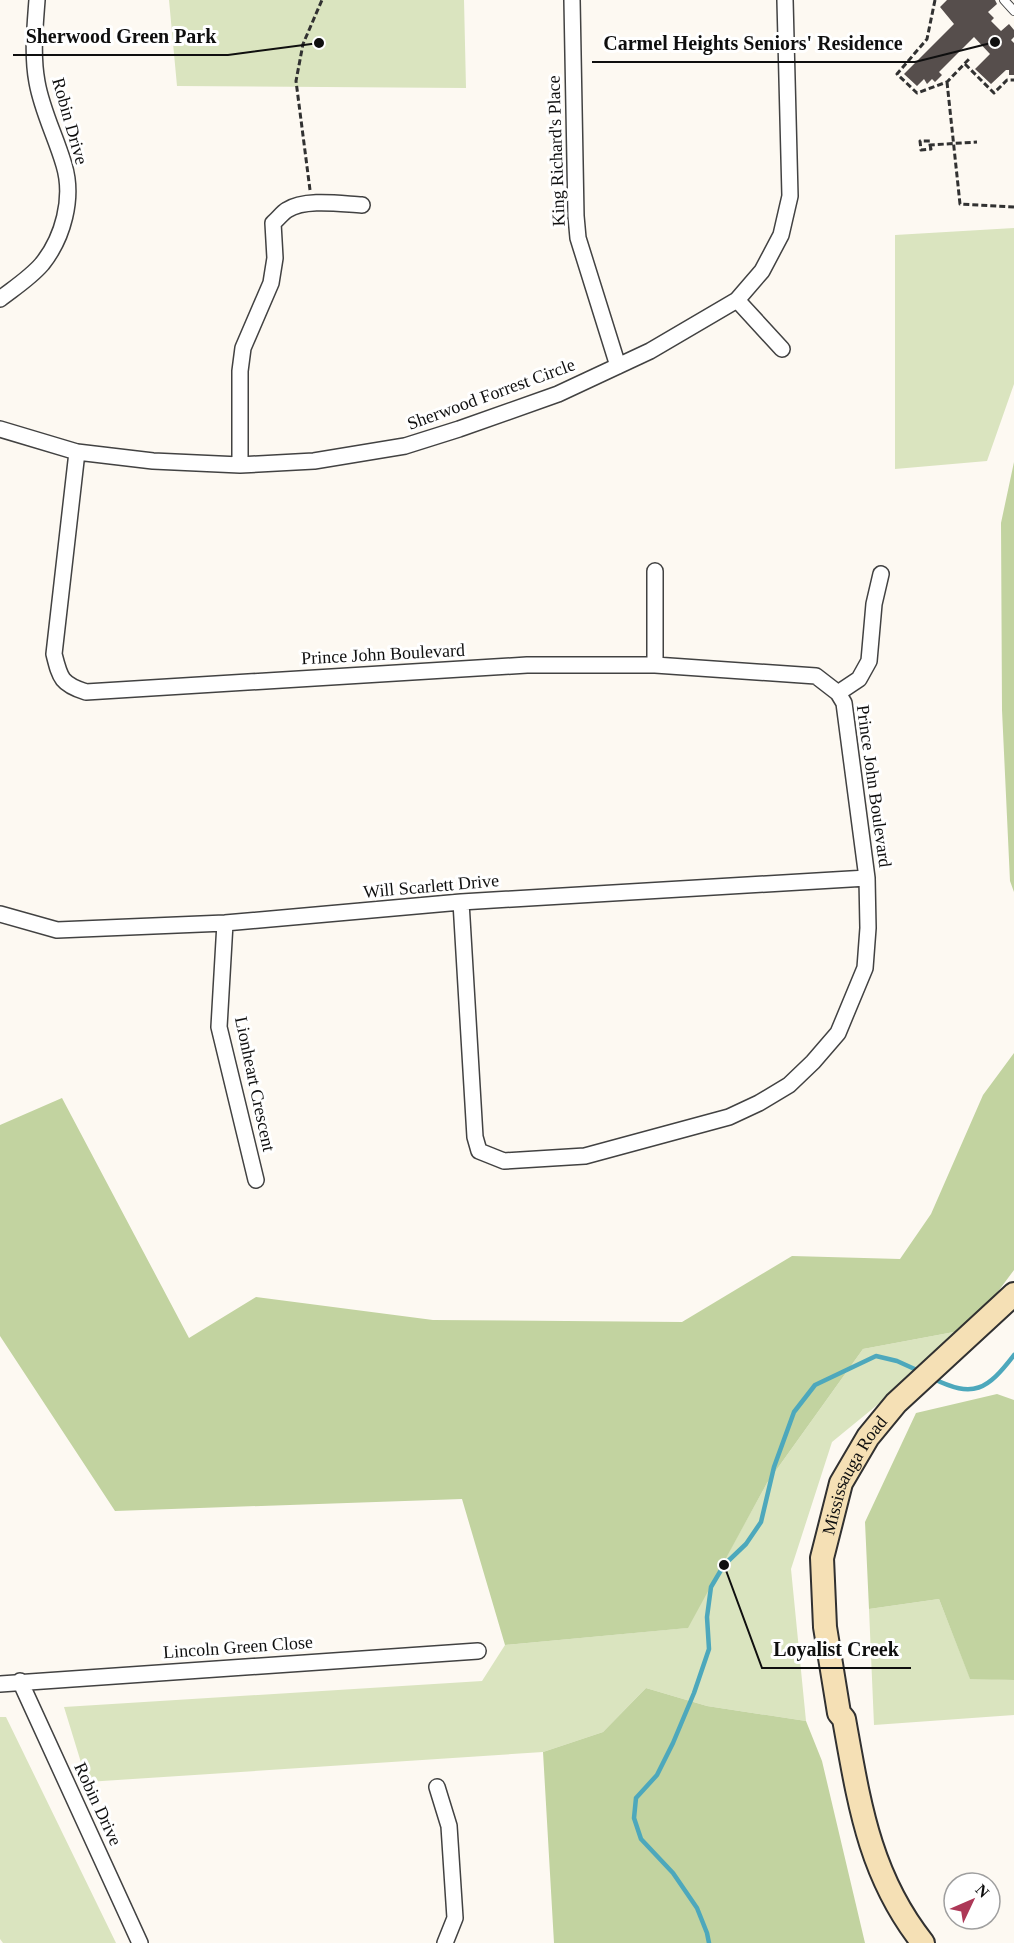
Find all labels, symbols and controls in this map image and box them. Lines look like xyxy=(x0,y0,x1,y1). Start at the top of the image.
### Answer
callout: Sherwood Green Park xyxy=(13,17,228,55)
callout: Carmel Heights Seniors' Residence xyxy=(592,24,915,62)
text: Sherwood Green Park xyxy=(26,25,217,47)
text: Carmel Heights Seniors' Residence xyxy=(603,32,903,55)
street label: Robin Drive xyxy=(48,75,92,167)
street label: King Richard's Place xyxy=(543,75,569,227)
street label: Sherwood Forrest Circle xyxy=(404,354,578,434)
street label: Prince John Boulevard xyxy=(301,640,465,668)
street label: Prince John Boulevard xyxy=(853,703,895,869)
street label: Will Scarlett Drive xyxy=(362,870,500,902)
street label: Lionheart Crescent xyxy=(231,1015,279,1153)
street label: Mississauga Road xyxy=(818,1412,891,1537)
callout: Loyalist Creek xyxy=(762,1630,911,1668)
street label: Lincoln Green Close xyxy=(163,1632,314,1662)
text: Loyalist Creek xyxy=(773,1638,900,1661)
street label: Robin Drive xyxy=(70,1759,126,1849)
north arrow xyxy=(942,1871,1002,1931)
text: N xyxy=(972,1881,993,1901)

